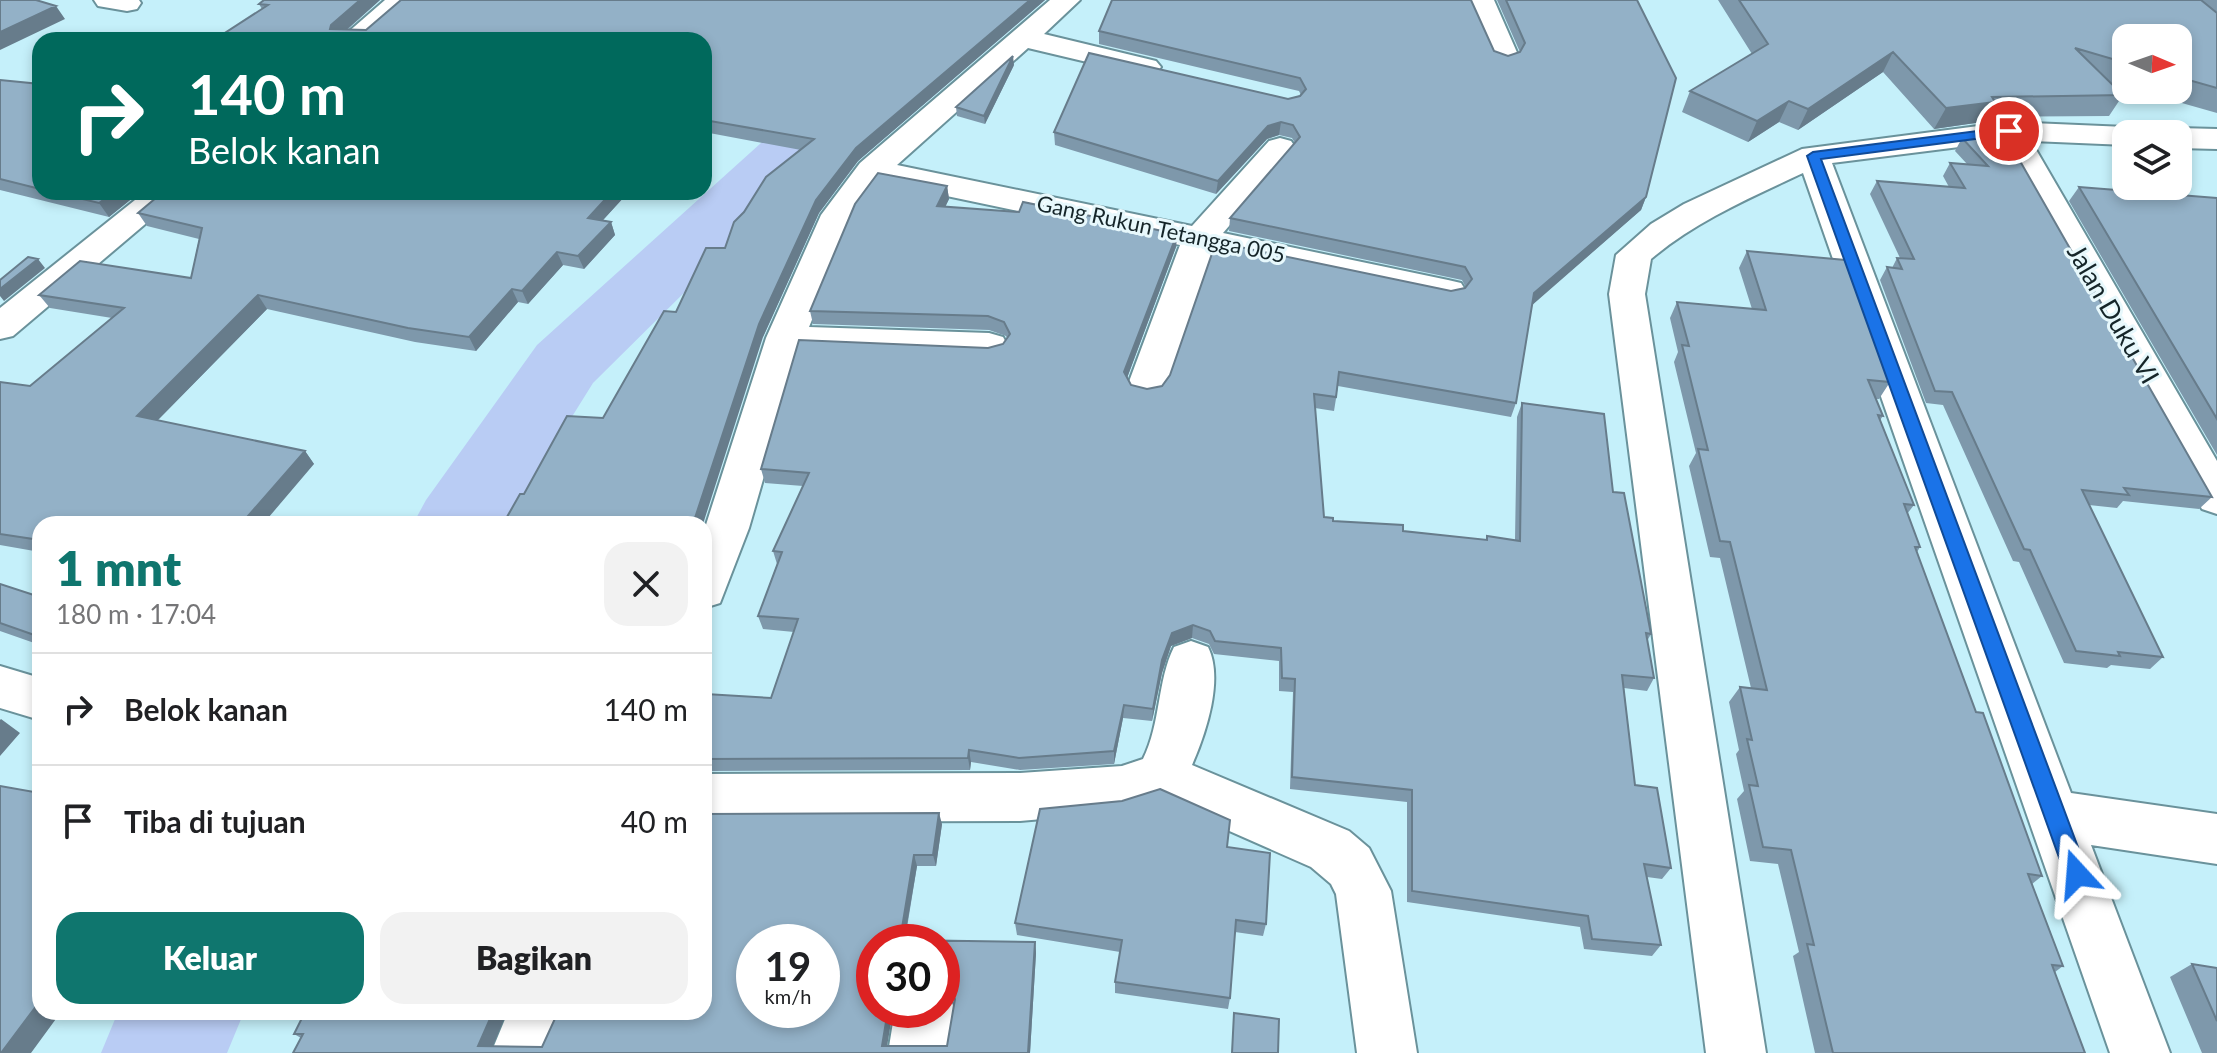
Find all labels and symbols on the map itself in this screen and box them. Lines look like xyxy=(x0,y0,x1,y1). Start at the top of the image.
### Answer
north arrow xyxy=(2112,24,2192,104)
pin xyxy=(1975,97,2043,165)
street label: Gang Rukun Tetangga 005 xyxy=(1034,189,1288,268)
street label: Jalan Duku VI xyxy=(2061,238,2167,389)
position arrow xyxy=(2035,832,2119,916)
speed limit sign: 30 xyxy=(856,924,960,1028)

